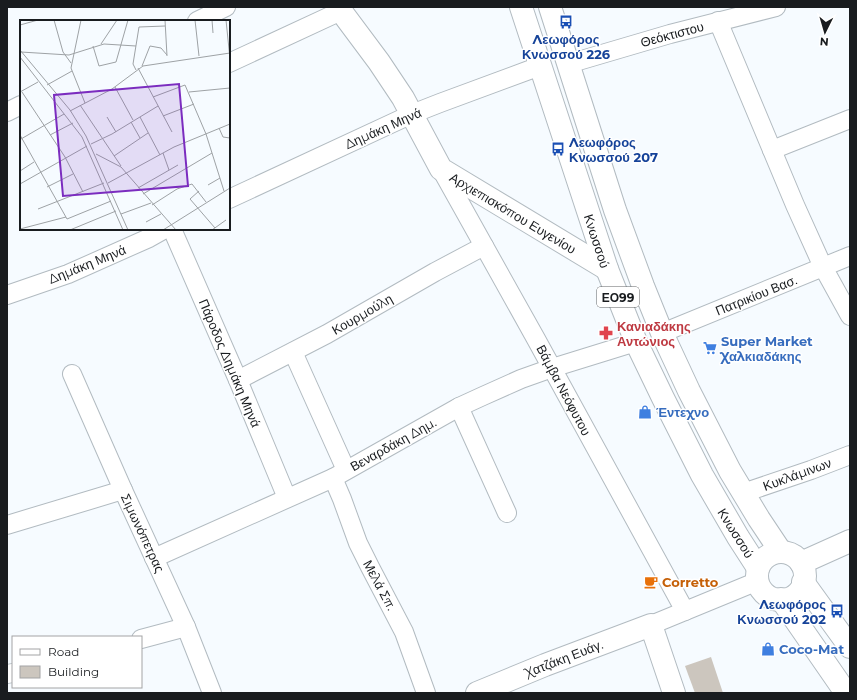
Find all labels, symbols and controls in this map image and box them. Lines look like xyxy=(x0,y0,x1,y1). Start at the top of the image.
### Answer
north arrow xyxy=(805,12,845,52)
bus stop icon: Λεωφόρος Κνωσσού 226 xyxy=(558,14,574,30)
street label: Θεόκτιστου xyxy=(639,18,705,50)
inset map xyxy=(20,20,230,230)
place label: Λεωφόρος Κνωσσού 226 xyxy=(522,31,611,62)
text: N xyxy=(819,35,829,49)
street label: Δημάκη Μηνά xyxy=(342,104,424,152)
place label: Λεωφόρος Κνωσσού 207 xyxy=(568,134,658,165)
bus stop icon: Λεωφόρος Κνωσσού 207 xyxy=(550,141,566,157)
street label: Αρχιεπισκόπου Ευγενίου xyxy=(447,169,579,257)
street label: Κνωσσού xyxy=(581,212,613,270)
street label: Δημάκη Μηνά xyxy=(46,241,129,287)
street label: Πατρικίου Βασ. xyxy=(713,271,799,319)
road number: ΕΟ99 xyxy=(597,287,639,307)
street label: Κουρμούλη xyxy=(329,290,395,338)
street label: Πάροδος Δημάκη Μηνά xyxy=(196,296,264,430)
place label: Κανιαδάκης Αντώνιος xyxy=(617,318,691,349)
pharmacy icon: Κανιαδάκης Αντώνιος xyxy=(598,325,614,341)
place label: Super Market Χαλκιαδάκης xyxy=(719,333,813,364)
supermarket icon: Super Market Χαλκιαδάκης xyxy=(702,340,718,356)
street label: Βάμβα Νεόφυτου xyxy=(533,342,595,438)
shop icon: Έντεχνο xyxy=(637,404,653,420)
place label: Έντεχνο xyxy=(656,404,709,420)
street label: Βεναρδάκη Δημ. xyxy=(347,414,439,474)
street label: Κυκλάμινων xyxy=(761,454,833,494)
street label: Σιμωνόπετρας xyxy=(118,491,168,575)
street label: Κνωσσού xyxy=(714,505,758,561)
street label: Μελά Σπ. xyxy=(360,557,400,613)
cafe icon: Corretto xyxy=(643,574,659,590)
place label: Corretto xyxy=(662,574,719,590)
place label: Λεωφόρος Κνωσσού 202 xyxy=(737,596,826,627)
bus stop icon: Λεωφόρος Κνωσσού 202 xyxy=(829,603,845,619)
legend xyxy=(12,636,142,688)
street label: Χατζάκη Ευάγ. xyxy=(521,636,605,681)
shop icon: Coco-Mat xyxy=(760,641,776,657)
place label: Coco-Mat xyxy=(779,641,844,657)
text: Road xyxy=(48,644,79,659)
text: Building xyxy=(48,664,99,679)

